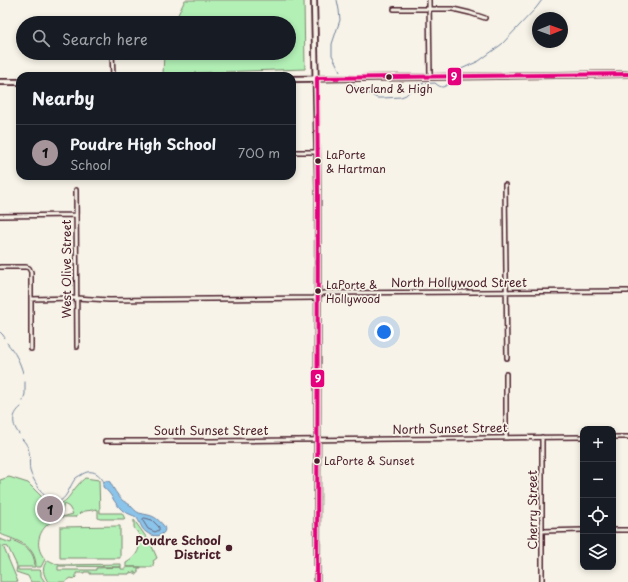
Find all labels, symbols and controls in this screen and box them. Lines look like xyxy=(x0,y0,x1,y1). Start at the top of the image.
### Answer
north arrow xyxy=(532,12,568,48)
search box xyxy=(16,16,296,60)
icon: search xyxy=(30,27,52,49)
text: Search here xyxy=(62,27,148,50)
line badge: 9 xyxy=(447,67,462,86)
text: 9 xyxy=(451,67,458,84)
marker: Overland & High xyxy=(384,72,394,82)
place label: Overland & High xyxy=(345,80,433,97)
text: Nearby xyxy=(32,85,94,111)
text: Poudre High School xyxy=(70,132,216,155)
text: 1 xyxy=(42,143,48,162)
text: 700 m xyxy=(238,143,280,162)
place label: LaPorte & Hartman xyxy=(326,146,386,177)
text: School xyxy=(70,155,111,174)
marker: LaPorte & Hartman xyxy=(313,156,323,166)
street label: West Olive Street xyxy=(57,220,75,318)
street label: North Hollywood Street xyxy=(391,273,527,291)
place label: LaPorte & Hollywood xyxy=(326,276,380,307)
marker: LaPorte & Hollywood xyxy=(313,286,323,296)
your location xyxy=(374,322,394,342)
line badge: 9 xyxy=(310,369,325,388)
text: 9 xyxy=(315,369,322,386)
street label: North Sunset Street xyxy=(392,418,508,438)
street label: South Sunset Street xyxy=(154,421,268,439)
map controls xyxy=(580,426,616,570)
button: + xyxy=(580,426,616,462)
place label: LaPorte & Sunset xyxy=(324,452,415,469)
marker: LaPorte & Sunset xyxy=(312,456,322,466)
button: − xyxy=(580,462,616,498)
street label: Cherry Street xyxy=(523,470,541,550)
pin: 1 xyxy=(37,494,63,524)
button: locate xyxy=(580,498,616,534)
place label: Poudre School District xyxy=(135,531,221,563)
button: layers xyxy=(580,534,616,570)
marker: Poudre School District xyxy=(224,543,234,553)

